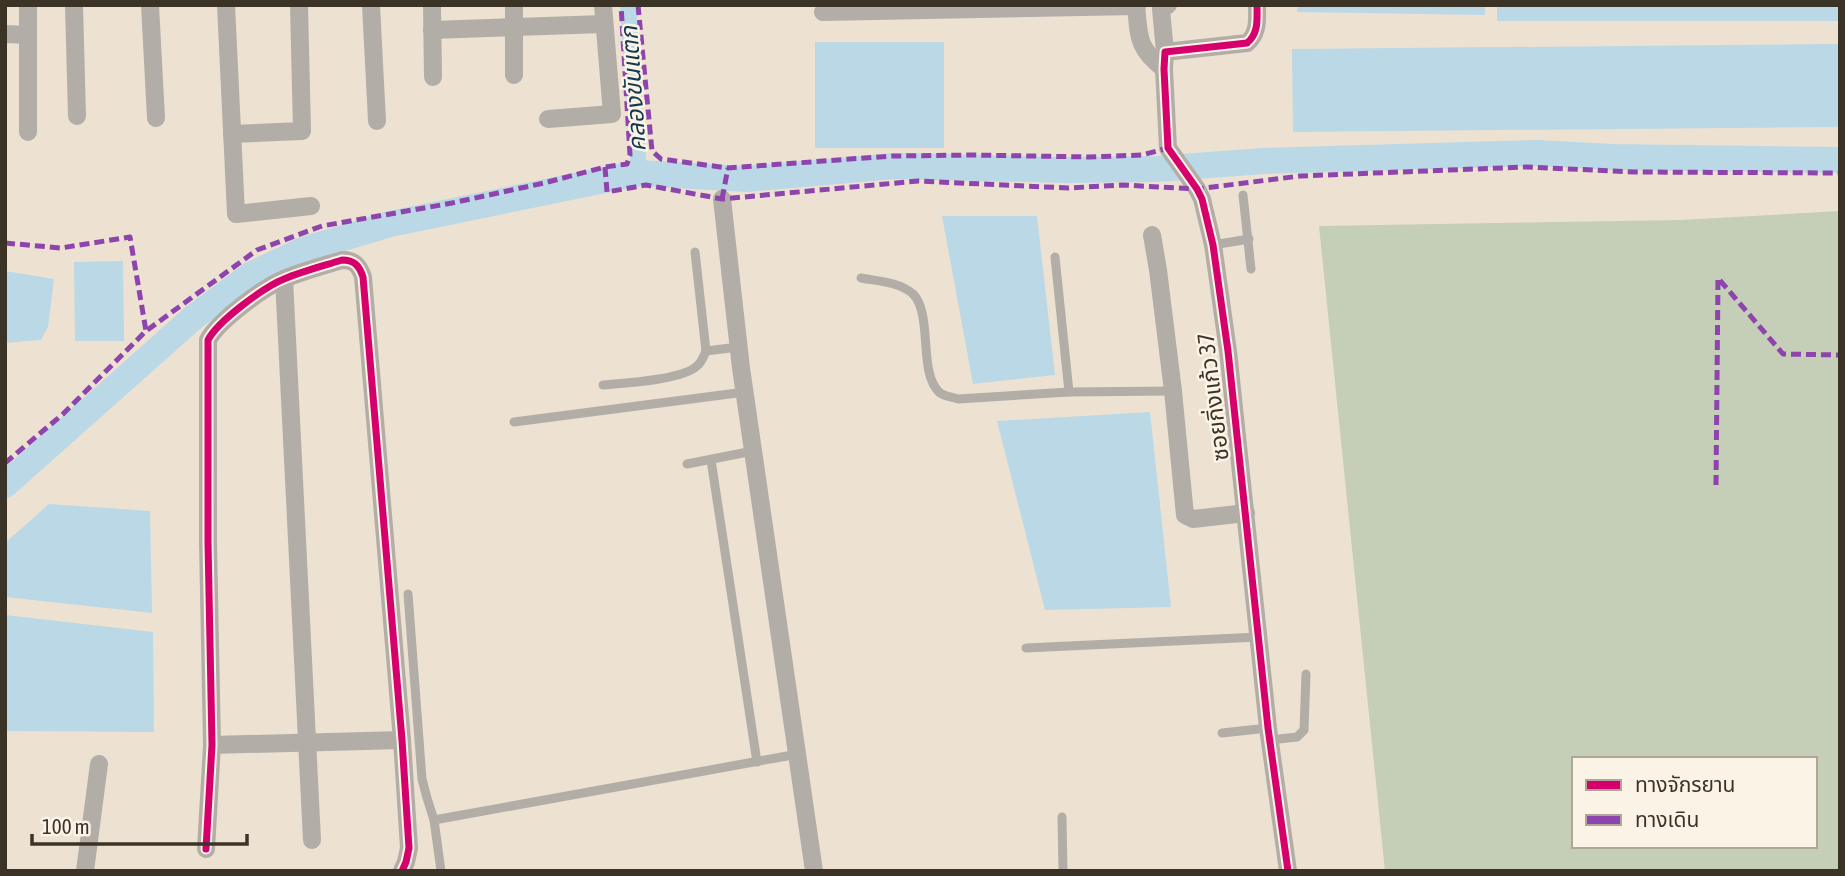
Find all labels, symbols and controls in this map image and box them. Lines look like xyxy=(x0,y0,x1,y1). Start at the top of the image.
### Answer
water label: คลองขันแตก xyxy=(615,24,651,153)
street label: ซอยกิ่งแก้ว 37 xyxy=(1191,332,1234,463)
legend xyxy=(1572,757,1817,848)
text: ทางจักรยาน xyxy=(1635,772,1736,796)
scale bar xyxy=(32,802,247,846)
text: ทางเดิน xyxy=(1635,807,1699,831)
text: 100 m xyxy=(42,814,90,838)

